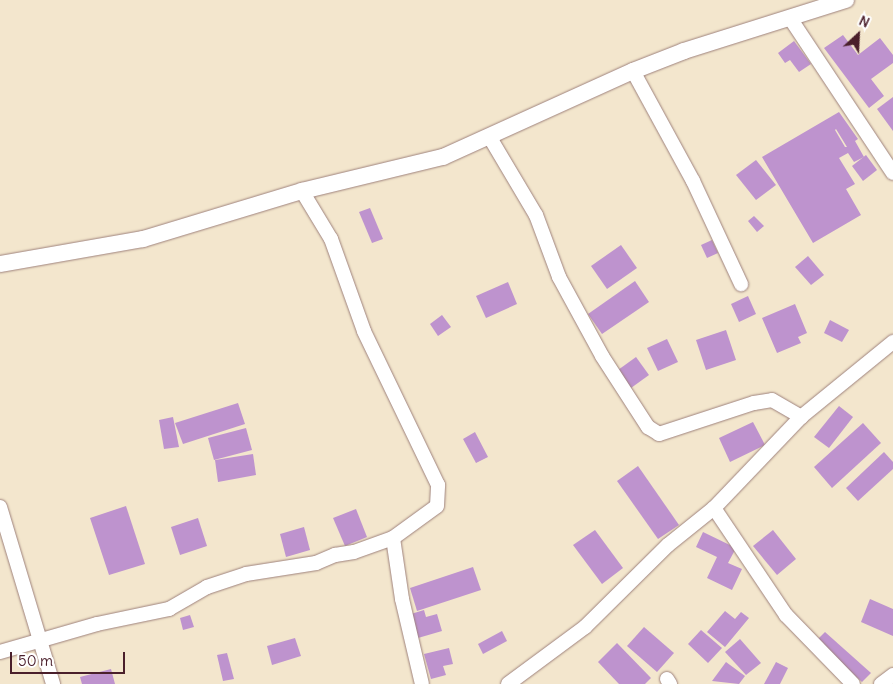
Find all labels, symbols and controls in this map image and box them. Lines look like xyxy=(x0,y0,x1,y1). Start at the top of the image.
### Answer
north arrow xyxy=(833,10,883,60)
text: N xyxy=(856,11,873,32)
scale bar xyxy=(12,642,128,674)
text: 50 m xyxy=(18,651,53,670)

